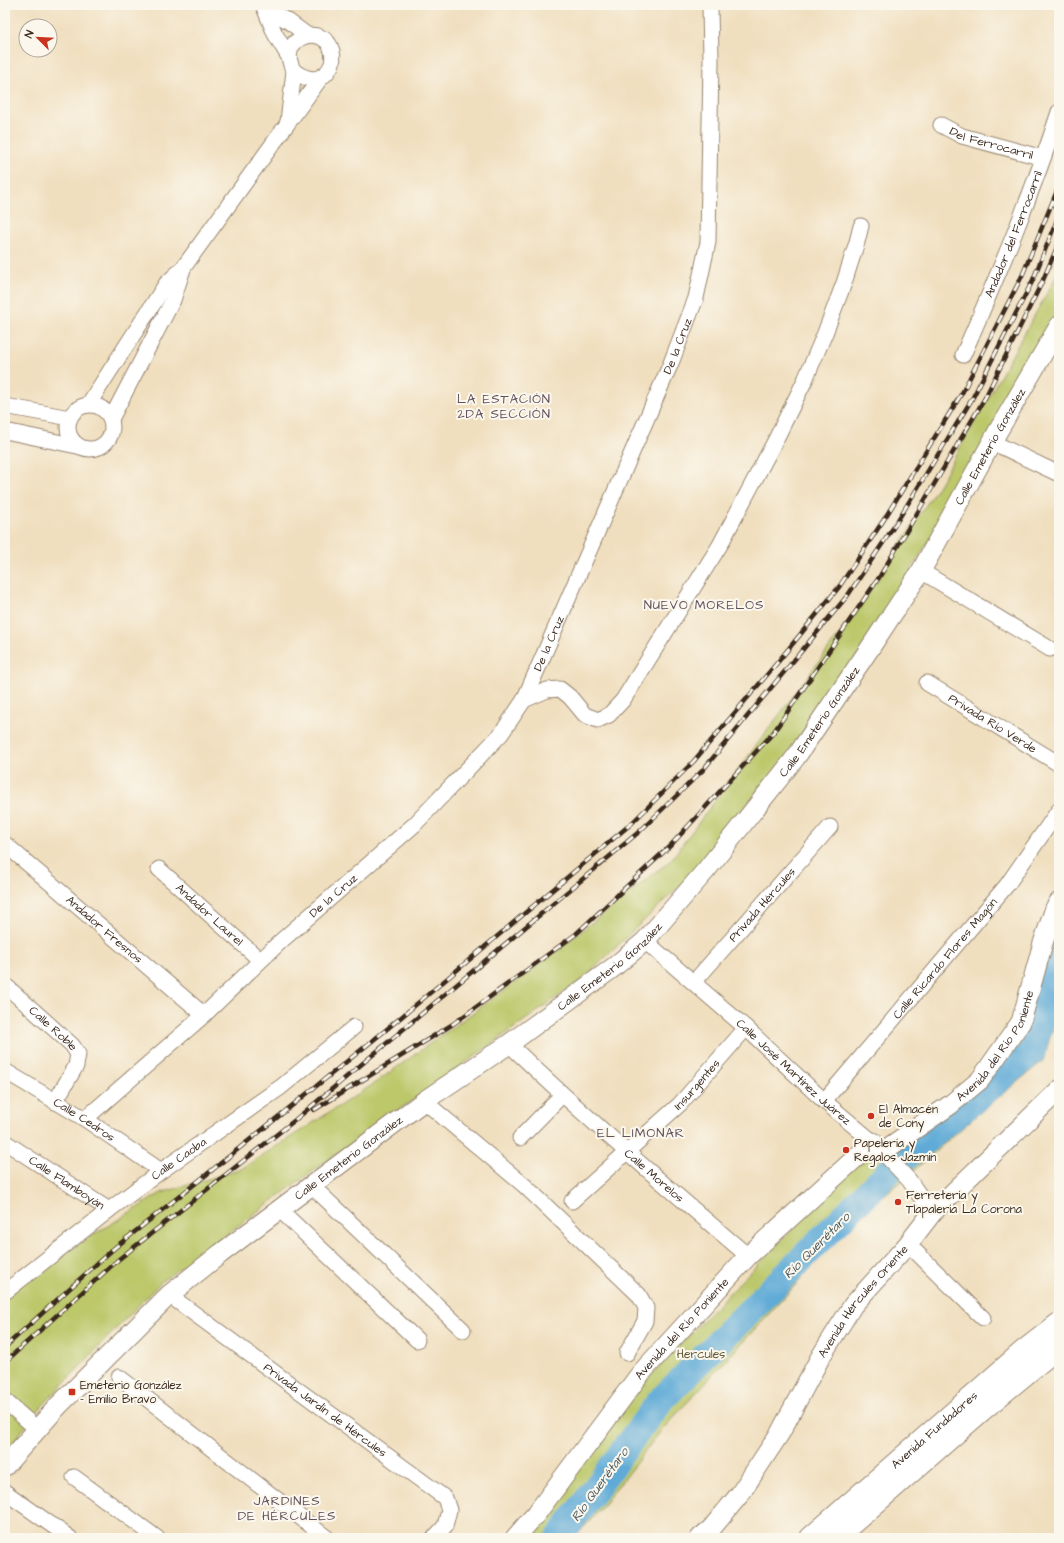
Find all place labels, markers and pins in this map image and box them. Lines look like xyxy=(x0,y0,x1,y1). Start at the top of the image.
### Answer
place label: El Almacén de Cony xyxy=(879,1101,938,1133)
marker: El Almacén de Cony xyxy=(866,1111,876,1121)
place label: Papelería y Regalos Jazmín xyxy=(854,1135,936,1167)
marker: Papelería y Regalos Jazmín xyxy=(841,1145,851,1155)
place label: Ferretería y Tlapalería La Corona xyxy=(906,1187,1022,1218)
marker: Ferretería y Tlapalería La Corona xyxy=(893,1197,903,1207)
place label: Emeterio González - Emilio Bravo xyxy=(80,1377,182,1408)
marker: Emeterio González - Emilio Bravo xyxy=(67,1387,77,1397)

